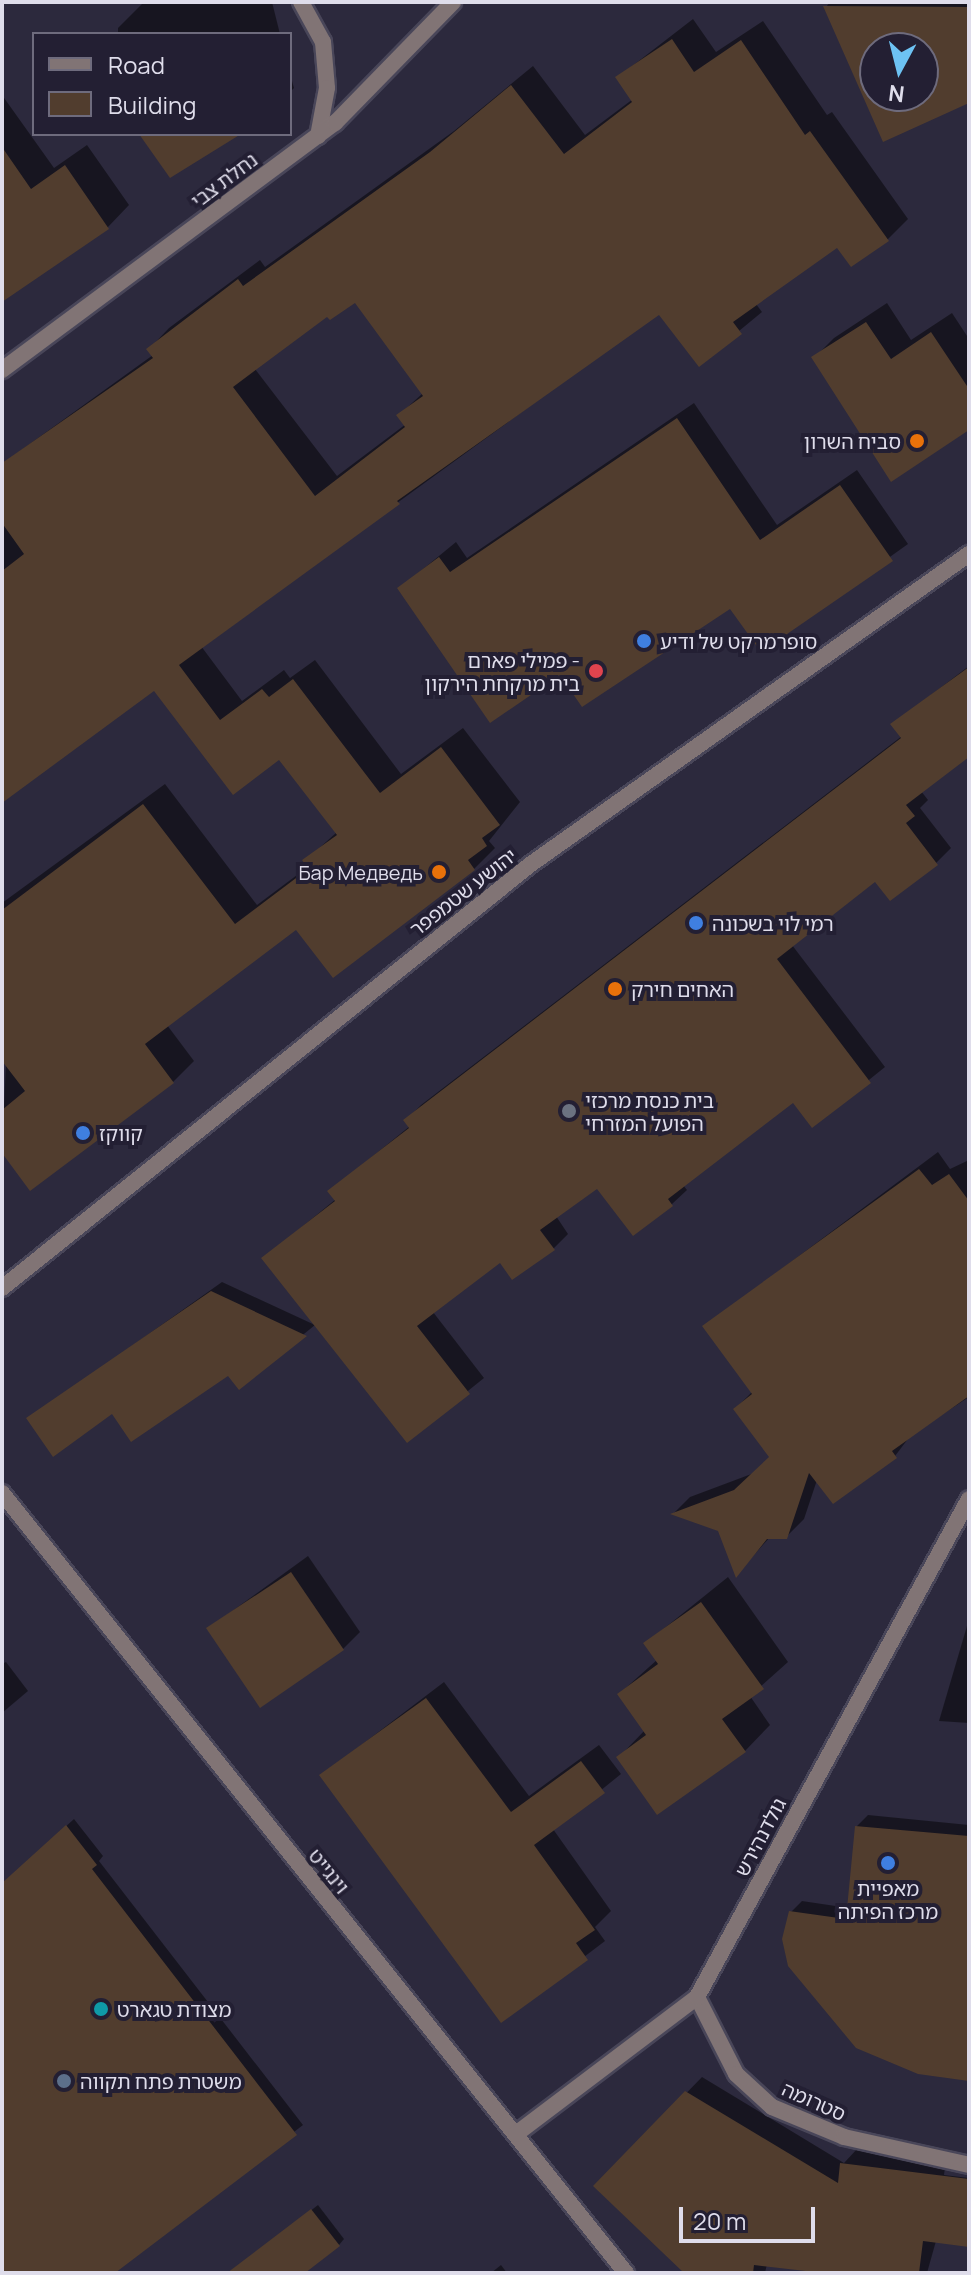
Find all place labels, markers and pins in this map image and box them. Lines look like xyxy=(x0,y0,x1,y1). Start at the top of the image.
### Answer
place label: סביח השרון xyxy=(804,429,901,453)
marker: סביח השרון xyxy=(908,432,926,450)
place label: סופרמרקט של ודיע xyxy=(660,629,817,653)
marker: סופרמרקט של ודיע xyxy=(635,632,653,650)
place label: פמילי פארם - בית מרקחת הירקון xyxy=(425,648,580,695)
marker: פמילי פארם - בית מרקחת הירקון xyxy=(587,662,605,680)
place label: Бар Медведь xyxy=(298,860,423,884)
marker: Бар Медведь xyxy=(430,863,448,881)
place label: רמי לוי בשכונה xyxy=(712,911,834,935)
marker: רמי לוי בשכונה xyxy=(687,914,705,932)
place label: האחים חירק xyxy=(631,977,734,1001)
marker: האחים חירק xyxy=(606,980,624,998)
place label: בית כנסת מרכזי הפועל המזרחי xyxy=(585,1088,714,1135)
marker: בית כנסת מרכזי הפועל המזרחי xyxy=(560,1102,578,1120)
place label: קווקז xyxy=(99,1121,143,1145)
marker: קווקז xyxy=(74,1124,92,1142)
marker: מאפיית מרכז הפיתה xyxy=(879,1854,897,1872)
place label: מאפיית מרכז הפיתה xyxy=(838,1876,938,1923)
place label: מצודת טגארט xyxy=(117,1997,231,2021)
marker: מצודת טגארט xyxy=(92,2000,110,2018)
place label: משטרת פתח תקווה xyxy=(80,2069,242,2093)
marker: משטרת פתח תקווה xyxy=(55,2072,73,2090)

